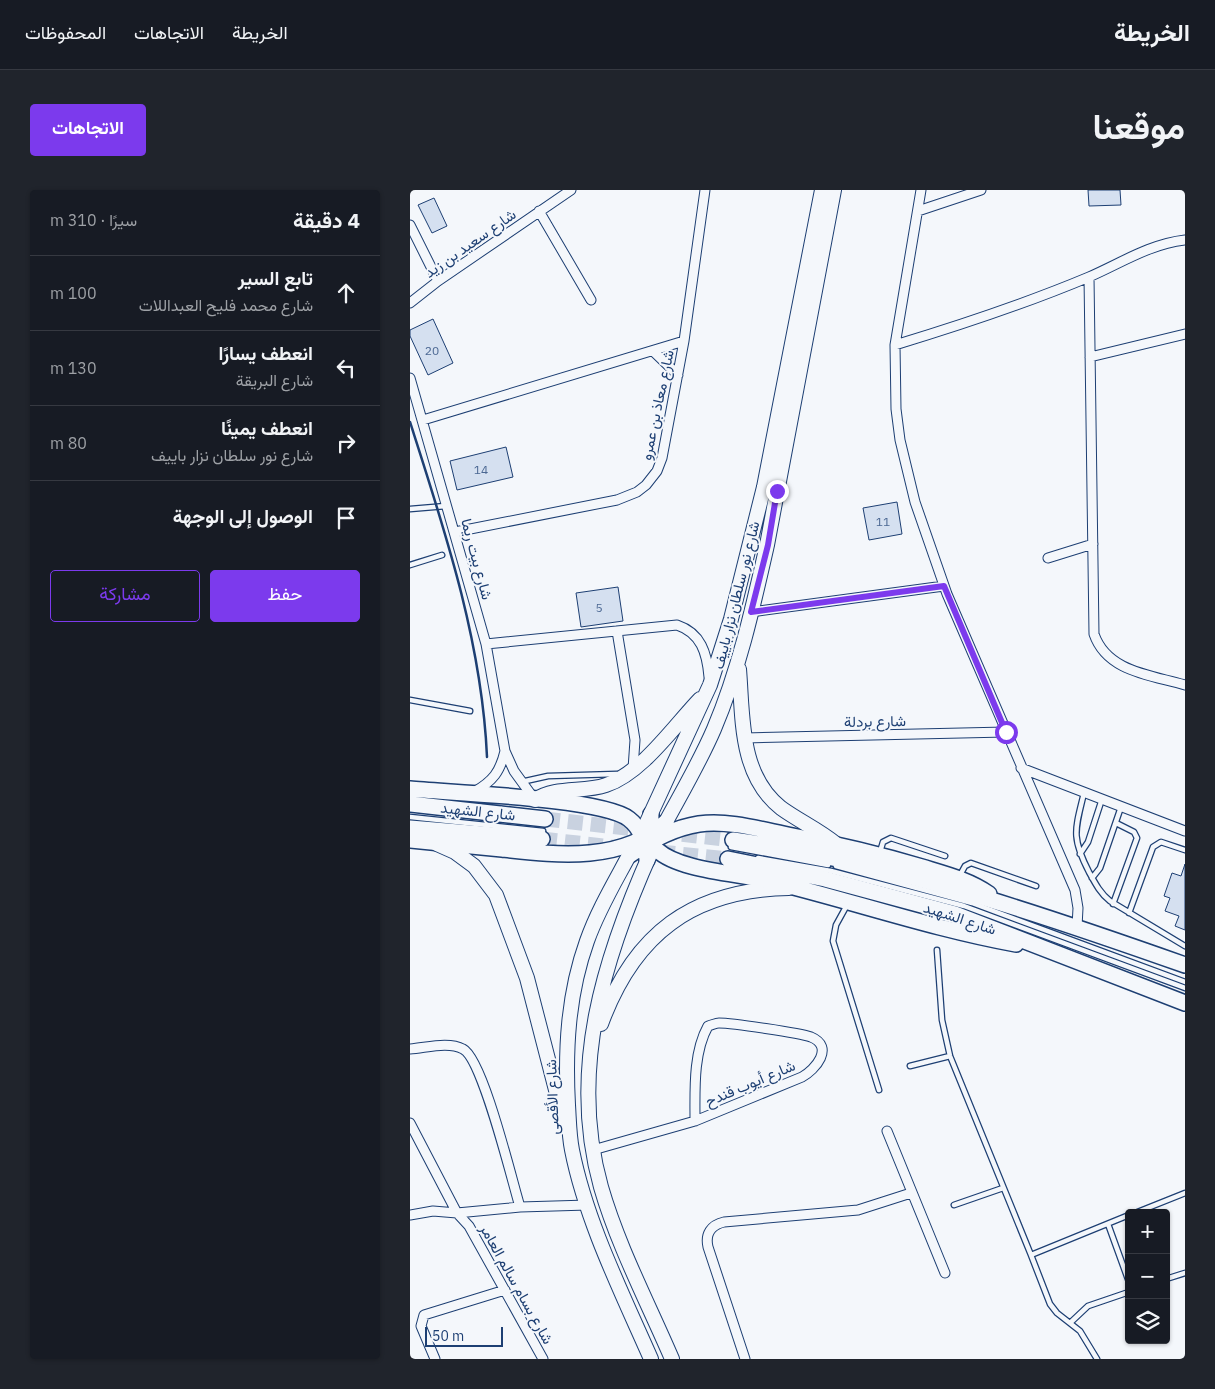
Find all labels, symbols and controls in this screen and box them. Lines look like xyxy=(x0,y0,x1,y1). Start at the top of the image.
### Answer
text: الخريطة xyxy=(1114,16,1190,48)
text: المحفوظات xyxy=(25,21,106,44)
text: الاتجاهات xyxy=(134,21,204,44)
text: الخريطة xyxy=(232,21,288,44)
text: موقعنا xyxy=(1092,103,1185,149)
button: الاتجاهات xyxy=(30,104,146,156)
street label: شارع سعيد بن زيد xyxy=(420,204,521,283)
text: 4 دقيقة xyxy=(293,206,360,234)
text: سيرًا · 310 m xyxy=(50,210,137,230)
text: تابع السير xyxy=(238,266,313,290)
icon: ahead xyxy=(332,279,360,307)
text: 100 m xyxy=(50,283,97,303)
text: شارع محمد فليح العبداللات xyxy=(139,295,313,315)
text: انعطف يسارًا xyxy=(219,341,313,365)
house number: 20 xyxy=(425,343,439,358)
street label: شارع معاذ بن عمرو xyxy=(636,348,680,462)
icon: left xyxy=(332,354,360,382)
text: 130 m xyxy=(50,358,97,378)
text: شارع البريقة xyxy=(236,370,313,390)
text: انعطف يمينًا xyxy=(221,416,313,440)
icon: right xyxy=(332,429,360,457)
text: 80 m xyxy=(50,433,87,453)
text: شارع نور سلطان نزار باييف xyxy=(151,445,313,465)
house number: 14 xyxy=(474,462,488,477)
route end xyxy=(766,480,789,503)
text: الوصول إلى الوجهة xyxy=(173,504,313,528)
icon: arrive xyxy=(332,504,360,532)
house number: 11 xyxy=(876,514,890,529)
street label: شارع بيت ريما xyxy=(455,516,497,602)
street label: شارع نور سلطان نزار باييف xyxy=(708,519,766,671)
button: مشاركة xyxy=(50,570,200,622)
button: حفظ xyxy=(210,570,360,622)
house number: 5 xyxy=(595,600,603,615)
street label: شارع بردلة xyxy=(844,711,906,733)
route start xyxy=(995,721,1018,744)
street label: شارع الشهيد xyxy=(439,798,516,826)
street label: شارع الشهيد xyxy=(921,897,999,941)
street label: شارع أيوب قندح xyxy=(702,1055,799,1112)
street label: شارع الأقصى xyxy=(541,1059,565,1135)
map controls xyxy=(1125,1209,1170,1344)
button: + xyxy=(1125,1209,1170,1254)
street label: شارع بسام سالم العامر xyxy=(474,1220,558,1348)
button: − xyxy=(1125,1254,1170,1299)
button: layers xyxy=(1125,1299,1170,1344)
scale bar xyxy=(425,1324,502,1347)
text: 50 m xyxy=(432,1327,464,1345)

